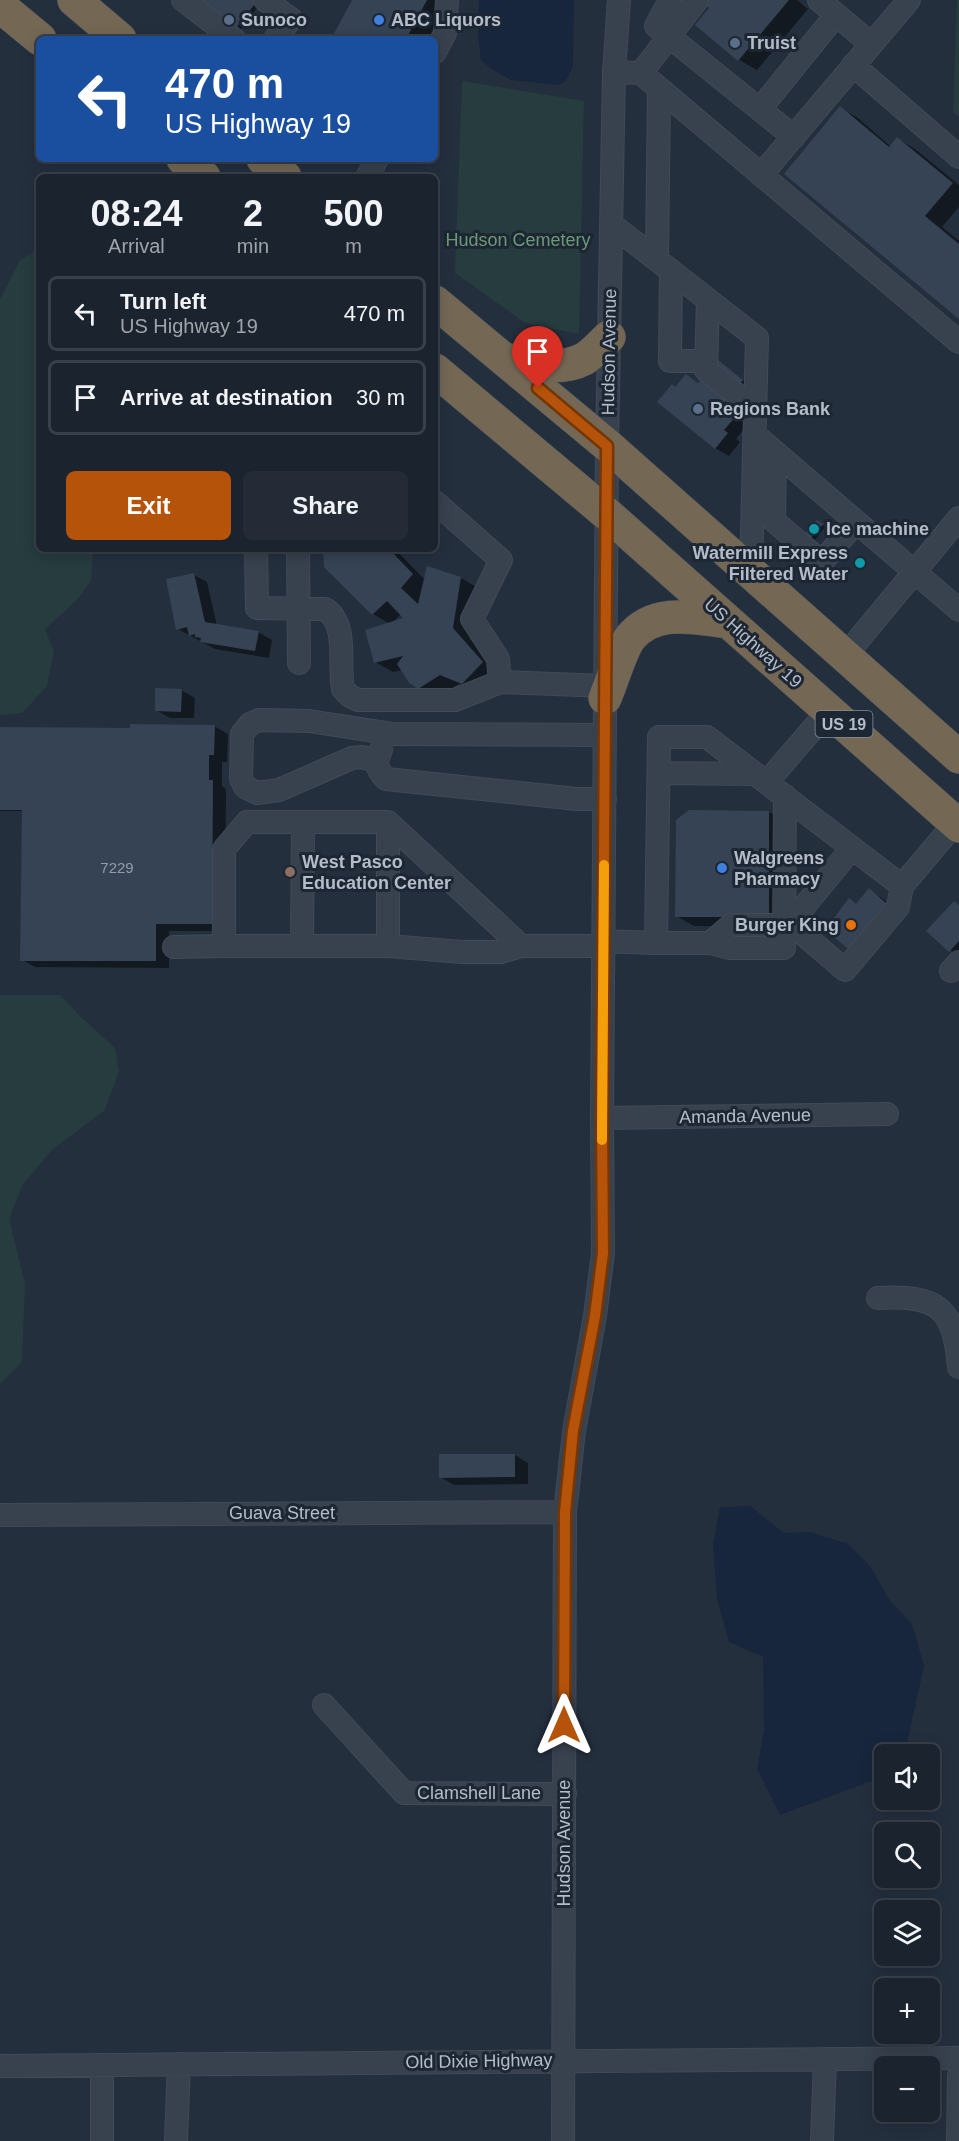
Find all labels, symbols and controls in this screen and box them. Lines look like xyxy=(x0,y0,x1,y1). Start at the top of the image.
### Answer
place label: Sunoco xyxy=(241,10,307,30)
place label: ABC Liquors xyxy=(391,10,501,30)
marker: Sunoco xyxy=(222,13,236,27)
marker: ABC Liquors xyxy=(372,13,386,27)
place label: Truist xyxy=(747,33,796,53)
marker: Truist xyxy=(728,36,742,50)
icon: left xyxy=(66,60,144,138)
text: 470 m xyxy=(165,60,284,107)
text: US Highway 19 xyxy=(165,109,351,139)
text: 08:24 xyxy=(90,193,182,234)
text: 2 xyxy=(243,193,263,234)
text: 500 xyxy=(323,193,384,234)
park label: Hudson Cemetery xyxy=(445,230,591,250)
text: Arrival xyxy=(108,235,165,257)
text: min xyxy=(237,235,269,257)
text: m xyxy=(345,235,362,257)
street label: Hudson Avenue xyxy=(598,288,620,416)
text: Turn left xyxy=(120,289,206,314)
icon: left xyxy=(69,297,102,330)
text: 470 m xyxy=(344,301,405,326)
text: US Highway 19 xyxy=(120,315,258,337)
pin xyxy=(512,326,563,388)
icon: arrive xyxy=(521,335,554,368)
icon: arrive xyxy=(69,381,102,414)
text: Arrive at destination xyxy=(120,385,333,410)
text: 30 m xyxy=(356,385,405,410)
place label: Regions Bank xyxy=(710,399,831,419)
marker: Regions Bank xyxy=(691,402,705,416)
button: Exit xyxy=(66,471,231,540)
button: Share xyxy=(243,471,408,540)
place label: Ice machine xyxy=(826,519,929,539)
marker: Ice machine xyxy=(807,522,821,536)
place label: Watermill Express Filtered Water xyxy=(693,543,848,584)
marker: Watermill Express Filtered Water xyxy=(853,556,867,570)
street label: US Highway 19 xyxy=(700,594,806,692)
road number: US 19 xyxy=(816,711,872,737)
place label: Walgreens Pharmacy xyxy=(734,848,824,889)
place label: West Pasco Education Center xyxy=(302,852,451,893)
house number: 7229 xyxy=(100,859,134,876)
marker: Walgreens Pharmacy xyxy=(715,861,729,875)
marker: West Pasco Education Center xyxy=(283,865,297,879)
place label: Burger King xyxy=(735,915,839,935)
marker: Burger King xyxy=(844,918,858,932)
street label: Amanda Avenue xyxy=(679,1105,811,1127)
street label: Guava Street xyxy=(229,1503,335,1523)
position arrow xyxy=(532,1693,596,1757)
map controls xyxy=(874,1744,940,2122)
button: sound xyxy=(874,1744,940,1810)
street label: Hudson Avenue xyxy=(554,1780,574,1906)
street label: Clamshell Lane xyxy=(417,1783,541,1803)
button: search xyxy=(874,1822,940,1888)
button: layers xyxy=(874,1900,940,1966)
button: + xyxy=(874,1978,940,2044)
street label: Old Dixie Highway xyxy=(405,2050,553,2072)
button: − xyxy=(874,2056,940,2122)

